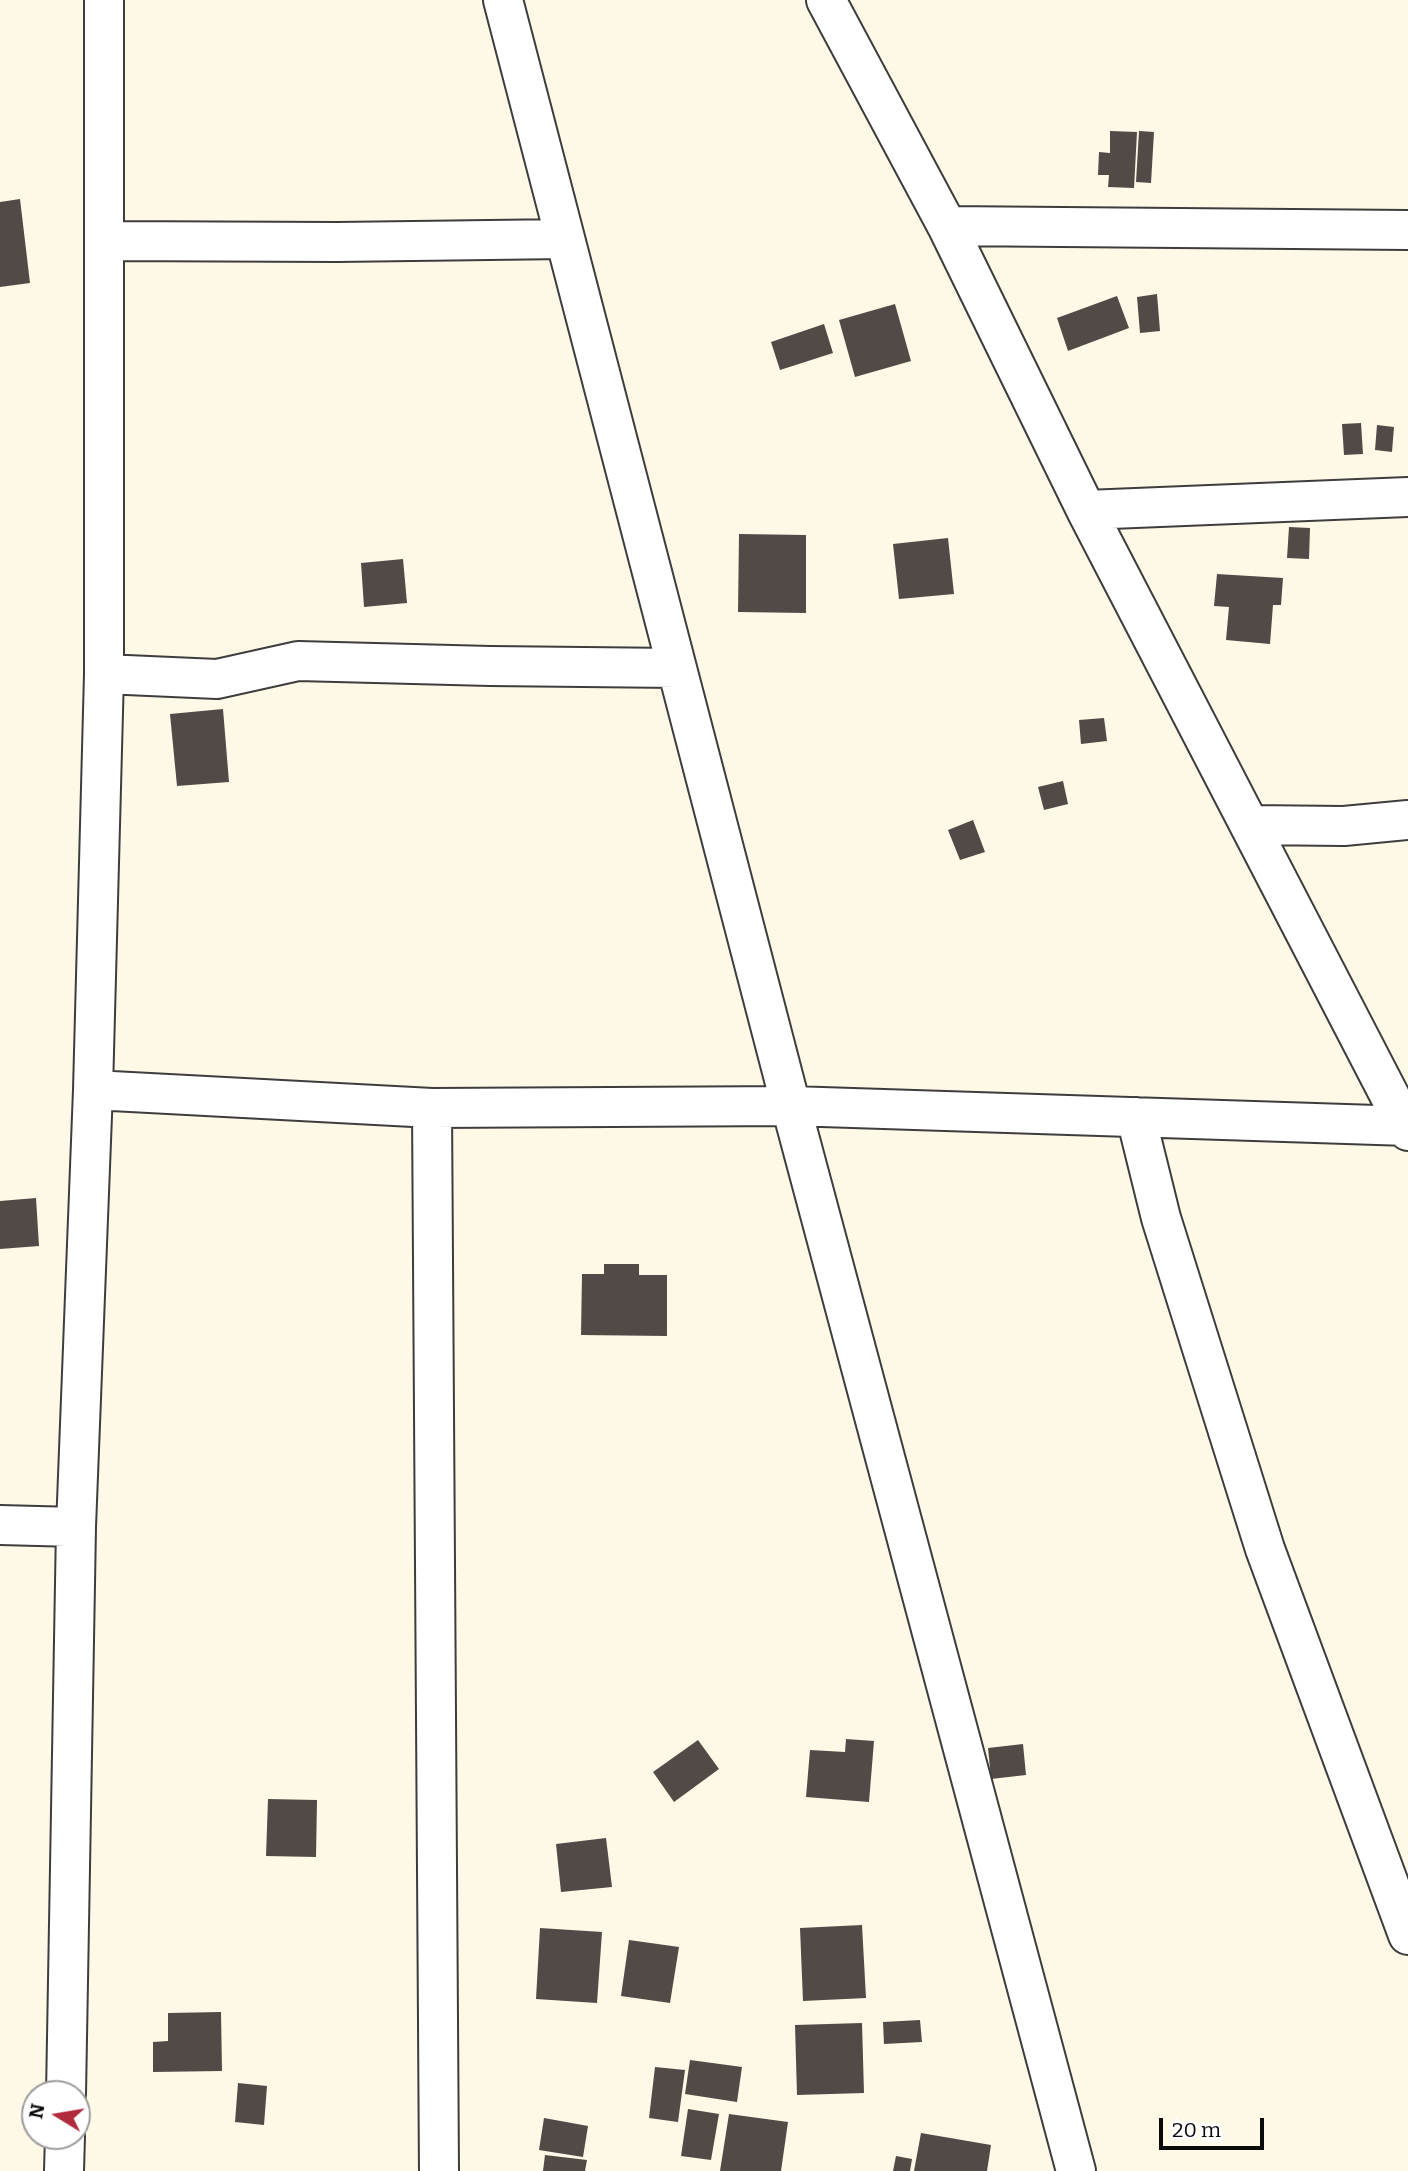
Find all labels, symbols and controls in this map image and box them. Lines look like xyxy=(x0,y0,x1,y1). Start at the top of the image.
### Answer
north arrow xyxy=(21,2080,91,2150)
text: N xyxy=(24,2102,50,2121)
scale bar xyxy=(1163,2104,1268,2148)
text: 20 m xyxy=(1172,2117,1221,2143)

